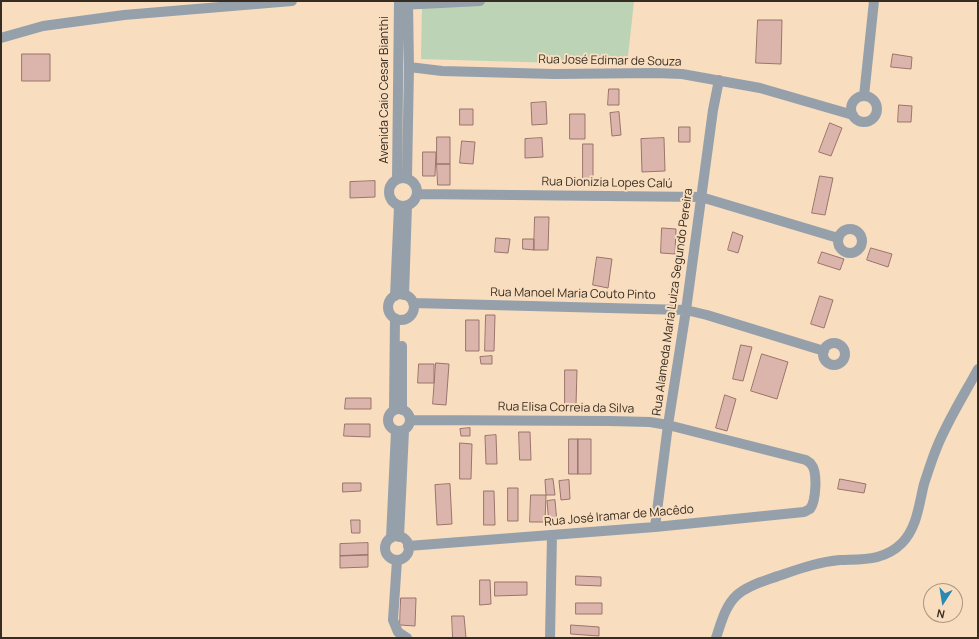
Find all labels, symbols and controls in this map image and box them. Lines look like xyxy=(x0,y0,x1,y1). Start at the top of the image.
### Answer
street label: Avenida Caio Cesar Bianthi xyxy=(378,16,392,164)
street label: Rua José Edimar de Souza xyxy=(538,53,682,69)
street label: Rua Dionizia Lopes Calú xyxy=(541,175,673,191)
street label: Rua Alameda Maria Luiza Segundo Pereira xyxy=(650,187,696,417)
street label: Rua Manoel Maria Couto Pinto xyxy=(490,285,656,303)
street label: Rua Elisa Correia da Silva xyxy=(498,400,634,416)
street label: Rua José Iramar de Macêdo xyxy=(543,502,695,530)
north arrow xyxy=(923,583,963,623)
text: N xyxy=(935,606,946,622)

